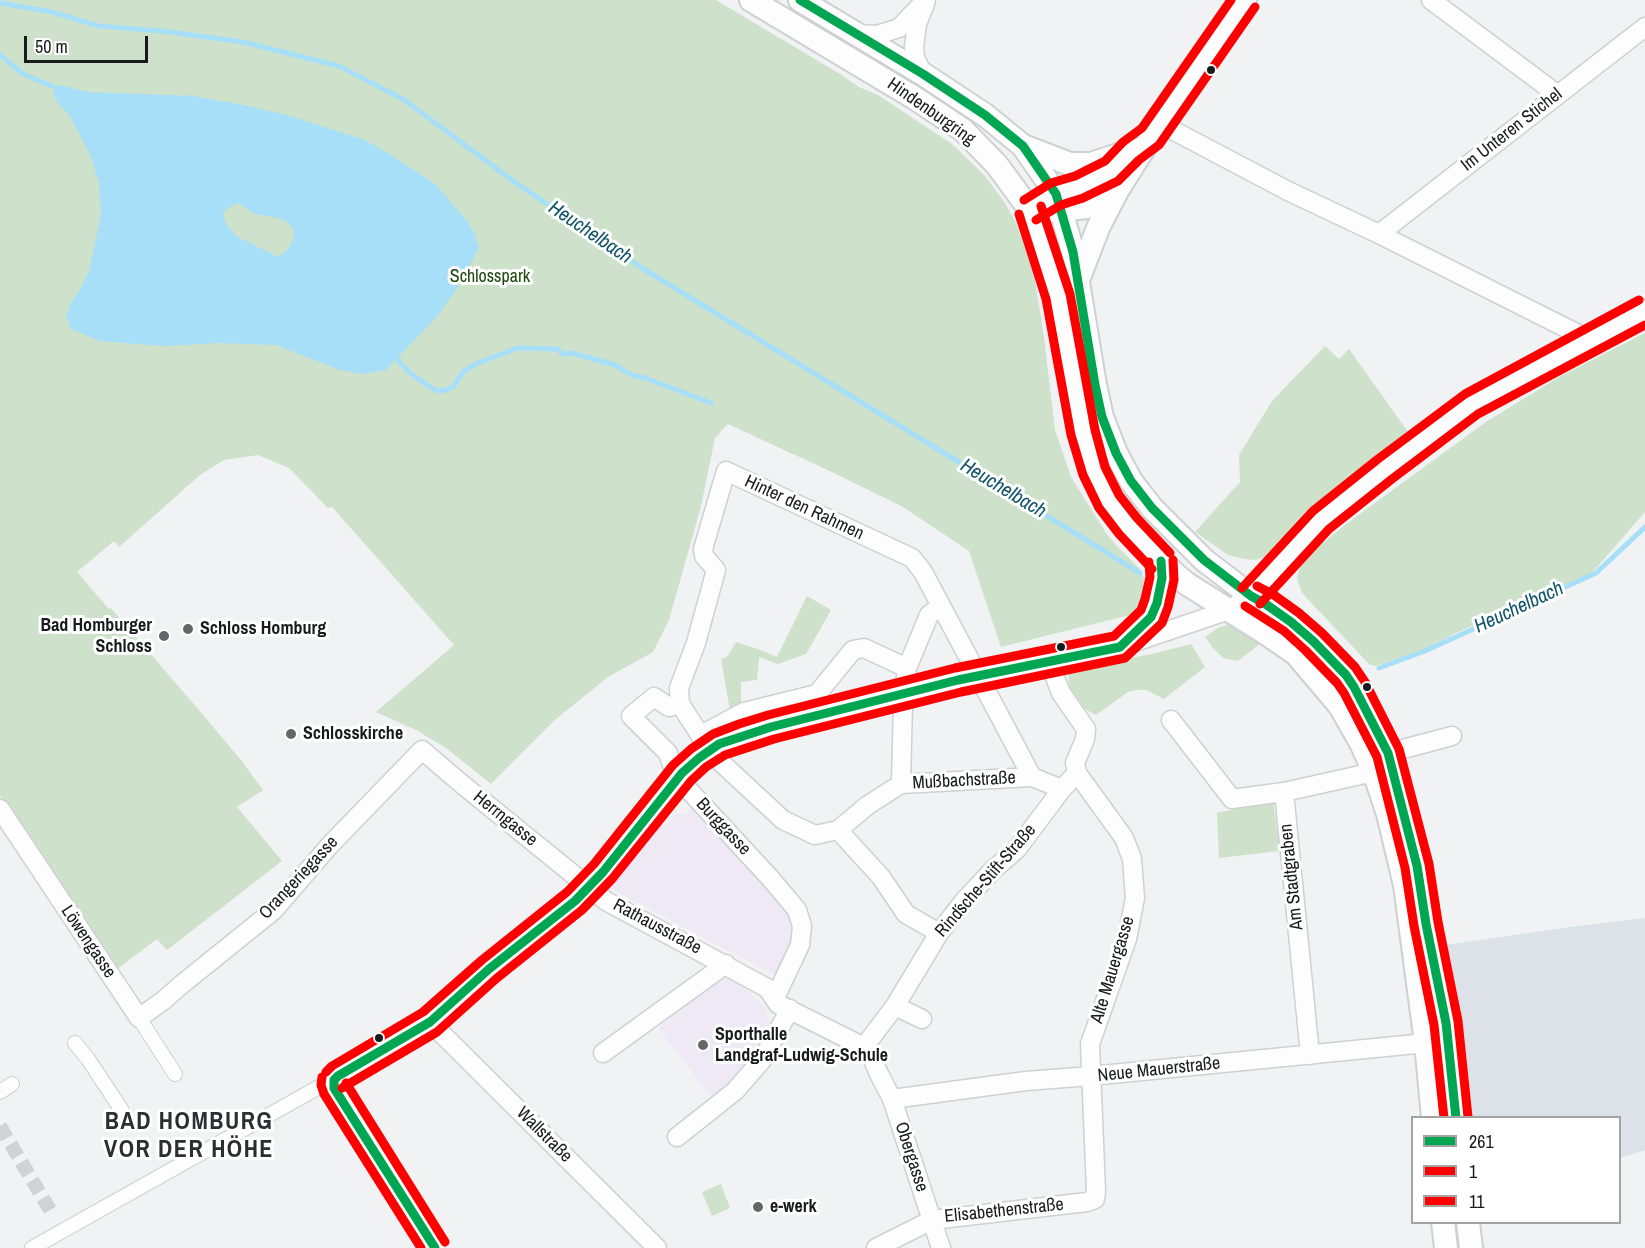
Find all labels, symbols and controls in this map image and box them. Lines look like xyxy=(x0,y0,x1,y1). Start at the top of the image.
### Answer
scale bar xyxy=(27,24,152,62)
text: 50 m xyxy=(35,34,68,59)
unlabelled marker xyxy=(1205,64,1217,76)
street label: Hindenburgring xyxy=(883,74,979,150)
street label: Im Unteren Stichel xyxy=(1457,84,1567,176)
water label: Heuchelbach xyxy=(544,196,636,270)
park label: Schlosspark xyxy=(450,266,530,288)
water label: Heuchelbach xyxy=(956,454,1050,524)
street label: Hinter den Rahmen xyxy=(741,471,867,545)
water label: Heuchelbach xyxy=(1471,577,1567,639)
place label: Bad Homburger Schloss xyxy=(40,615,152,658)
place label: Schloss Homburg xyxy=(200,618,326,640)
marker: Schloss Homburg xyxy=(181,622,195,636)
marker: Bad Homburger Schloss xyxy=(157,629,171,643)
unlabelled marker xyxy=(1055,641,1067,653)
unlabelled marker xyxy=(1361,681,1373,693)
place label: Schlosskirche xyxy=(303,723,403,745)
marker: Schlosskirche xyxy=(284,727,298,741)
street label: Mußbachstraße xyxy=(912,768,1016,794)
street label: Herrngasse xyxy=(469,787,541,851)
street label: Burggasse xyxy=(691,794,755,860)
street label: Rind´sche-Stift-Straße xyxy=(931,820,1041,942)
street label: Am Stadtgraben xyxy=(1276,823,1308,931)
street label: Orangeriegasse xyxy=(255,832,343,924)
street label: Rathausstraße xyxy=(609,895,705,959)
street label: Löwengasse xyxy=(56,902,120,982)
street label: Alte Mauergasse xyxy=(1086,914,1140,1026)
place label: Sporthalle Landgraf-Ludwig-Schule xyxy=(715,1024,888,1066)
unlabelled marker xyxy=(373,1032,385,1044)
marker: Sporthalle Landgraf-Ludwig-Schule xyxy=(696,1038,710,1052)
street label: Neue Mauerstraße xyxy=(1097,1053,1221,1087)
street label: Wallstraße xyxy=(512,1103,576,1167)
district label: BAD HOMBURG VOR DER HÖHE xyxy=(104,1109,274,1165)
legend xyxy=(1411,1116,1621,1224)
street label: Obergasse xyxy=(890,1119,932,1195)
text: 261 xyxy=(1469,1129,1494,1154)
text: 1 xyxy=(1469,1159,1477,1184)
text: 11 xyxy=(1469,1189,1484,1214)
street label: Elisabethenstraße xyxy=(943,1194,1065,1228)
place label: e-werk xyxy=(770,1196,817,1218)
marker: e-werk xyxy=(751,1200,765,1214)

